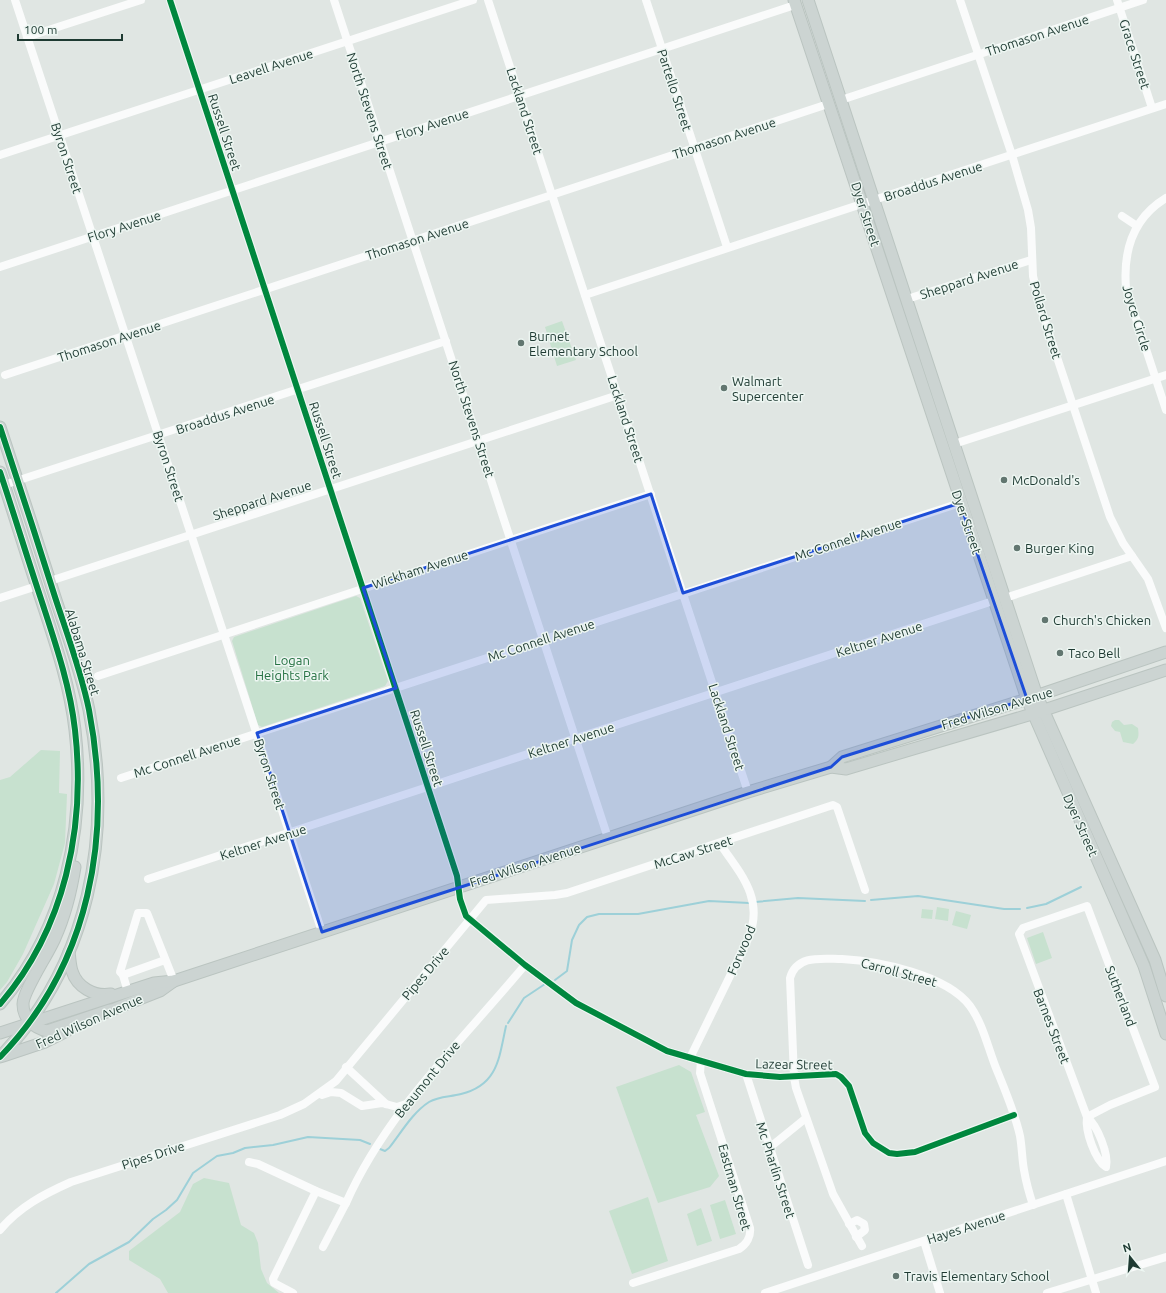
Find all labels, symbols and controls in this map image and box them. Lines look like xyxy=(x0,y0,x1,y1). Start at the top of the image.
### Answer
street label: Thomason Avenue xyxy=(984,12,1090,58)
scale bar xyxy=(18,16,122,42)
street label: Grace Street xyxy=(1117,17,1153,91)
text: 100 m xyxy=(24,23,57,36)
street label: Leavell Avenue xyxy=(227,46,315,86)
street label: Partello Street xyxy=(655,47,695,133)
street label: North Stevens Street xyxy=(344,51,396,171)
street label: Lackland Street xyxy=(504,66,546,156)
street label: Russell Street xyxy=(206,92,244,172)
street label: Flory Avenue xyxy=(394,106,470,142)
street label: Thomason Avenue xyxy=(671,115,777,161)
street label: Byron Street xyxy=(49,121,85,195)
street label: Broaddus Avenue xyxy=(882,159,984,203)
street label: Dyer Street xyxy=(849,180,883,248)
street label: Flory Avenue xyxy=(86,208,162,244)
street label: Thomason Avenue xyxy=(364,216,470,262)
street label: Sheppard Avenue xyxy=(918,256,1020,302)
street label: Pollard Street xyxy=(1028,279,1064,361)
street label: Joyce Circle xyxy=(1120,283,1154,353)
street label: Thomason Avenue xyxy=(56,318,162,364)
place label: Burnet Elementary School xyxy=(529,329,638,358)
marker: Burnet Elementary School xyxy=(516,338,526,348)
street label: North Stevens Street xyxy=(446,359,498,479)
street label: Lackland Street xyxy=(605,374,647,464)
place label: Walmart Supercenter xyxy=(732,374,804,403)
marker: Walmart Supercenter xyxy=(719,383,729,393)
street label: Broaddus Avenue xyxy=(174,392,276,436)
street label: Russell Street xyxy=(307,400,345,480)
street label: Byron Street xyxy=(151,429,187,503)
place label: McDonald's xyxy=(1012,473,1080,487)
marker: McDonald's xyxy=(999,475,1009,485)
street label: Sheppard Avenue xyxy=(211,477,313,523)
street label: Dyer Street xyxy=(950,488,984,556)
street label: Mc Connell Avenue xyxy=(793,515,903,563)
place label: Burger King xyxy=(1025,541,1094,555)
marker: Burger King xyxy=(1012,543,1022,553)
street label: Wickham Avenue xyxy=(370,547,470,591)
street label: Alabama Street xyxy=(63,607,103,697)
place label: Church's Chicken xyxy=(1053,613,1151,627)
marker: Church's Chicken xyxy=(1040,615,1050,625)
street label: Mc Connell Avenue xyxy=(486,616,596,664)
street label: Keltner Avenue xyxy=(834,618,924,660)
place label: Taco Bell xyxy=(1068,646,1121,660)
marker: Taco Bell xyxy=(1055,648,1065,658)
park label: Logan Heights Park xyxy=(255,653,329,682)
street label: Lackland Street xyxy=(706,682,748,772)
street label: Fred Wilson Avenue xyxy=(940,684,1054,732)
street label: Russell Street xyxy=(408,708,446,788)
street label: Keltner Avenue xyxy=(526,719,616,761)
street label: Mc Connell Avenue xyxy=(132,732,242,780)
street label: Byron Street xyxy=(252,737,288,811)
street label: Dyer Street xyxy=(1061,792,1101,858)
street label: Keltner Avenue xyxy=(218,821,308,863)
street label: McCaw Street xyxy=(652,833,734,871)
street label: Fred Wilson Avenue xyxy=(468,840,582,890)
street label: Forwood xyxy=(724,923,758,977)
street label: Pipes Drive xyxy=(399,944,451,1002)
street label: Carroll Street xyxy=(859,955,939,989)
street label: Sutherland xyxy=(1103,964,1139,1028)
street label: Barnes Street xyxy=(1031,986,1073,1066)
street label: Fred Wilson Avenue xyxy=(33,991,145,1051)
street label: Beaumont Drive xyxy=(392,1038,462,1120)
street label: Lazear Street xyxy=(755,1056,833,1072)
street label: Mc Pharlin Street xyxy=(754,1120,798,1220)
street label: Pipes Drive xyxy=(120,1138,186,1172)
street label: Eastman Street xyxy=(716,1142,754,1232)
street label: Hayes Avenue xyxy=(925,1208,1007,1246)
north arrow xyxy=(1110,1237,1150,1277)
text: N xyxy=(1121,1240,1133,1254)
place label: Travis Elementary School xyxy=(904,1269,1050,1283)
marker: Travis Elementary School xyxy=(891,1271,901,1281)

